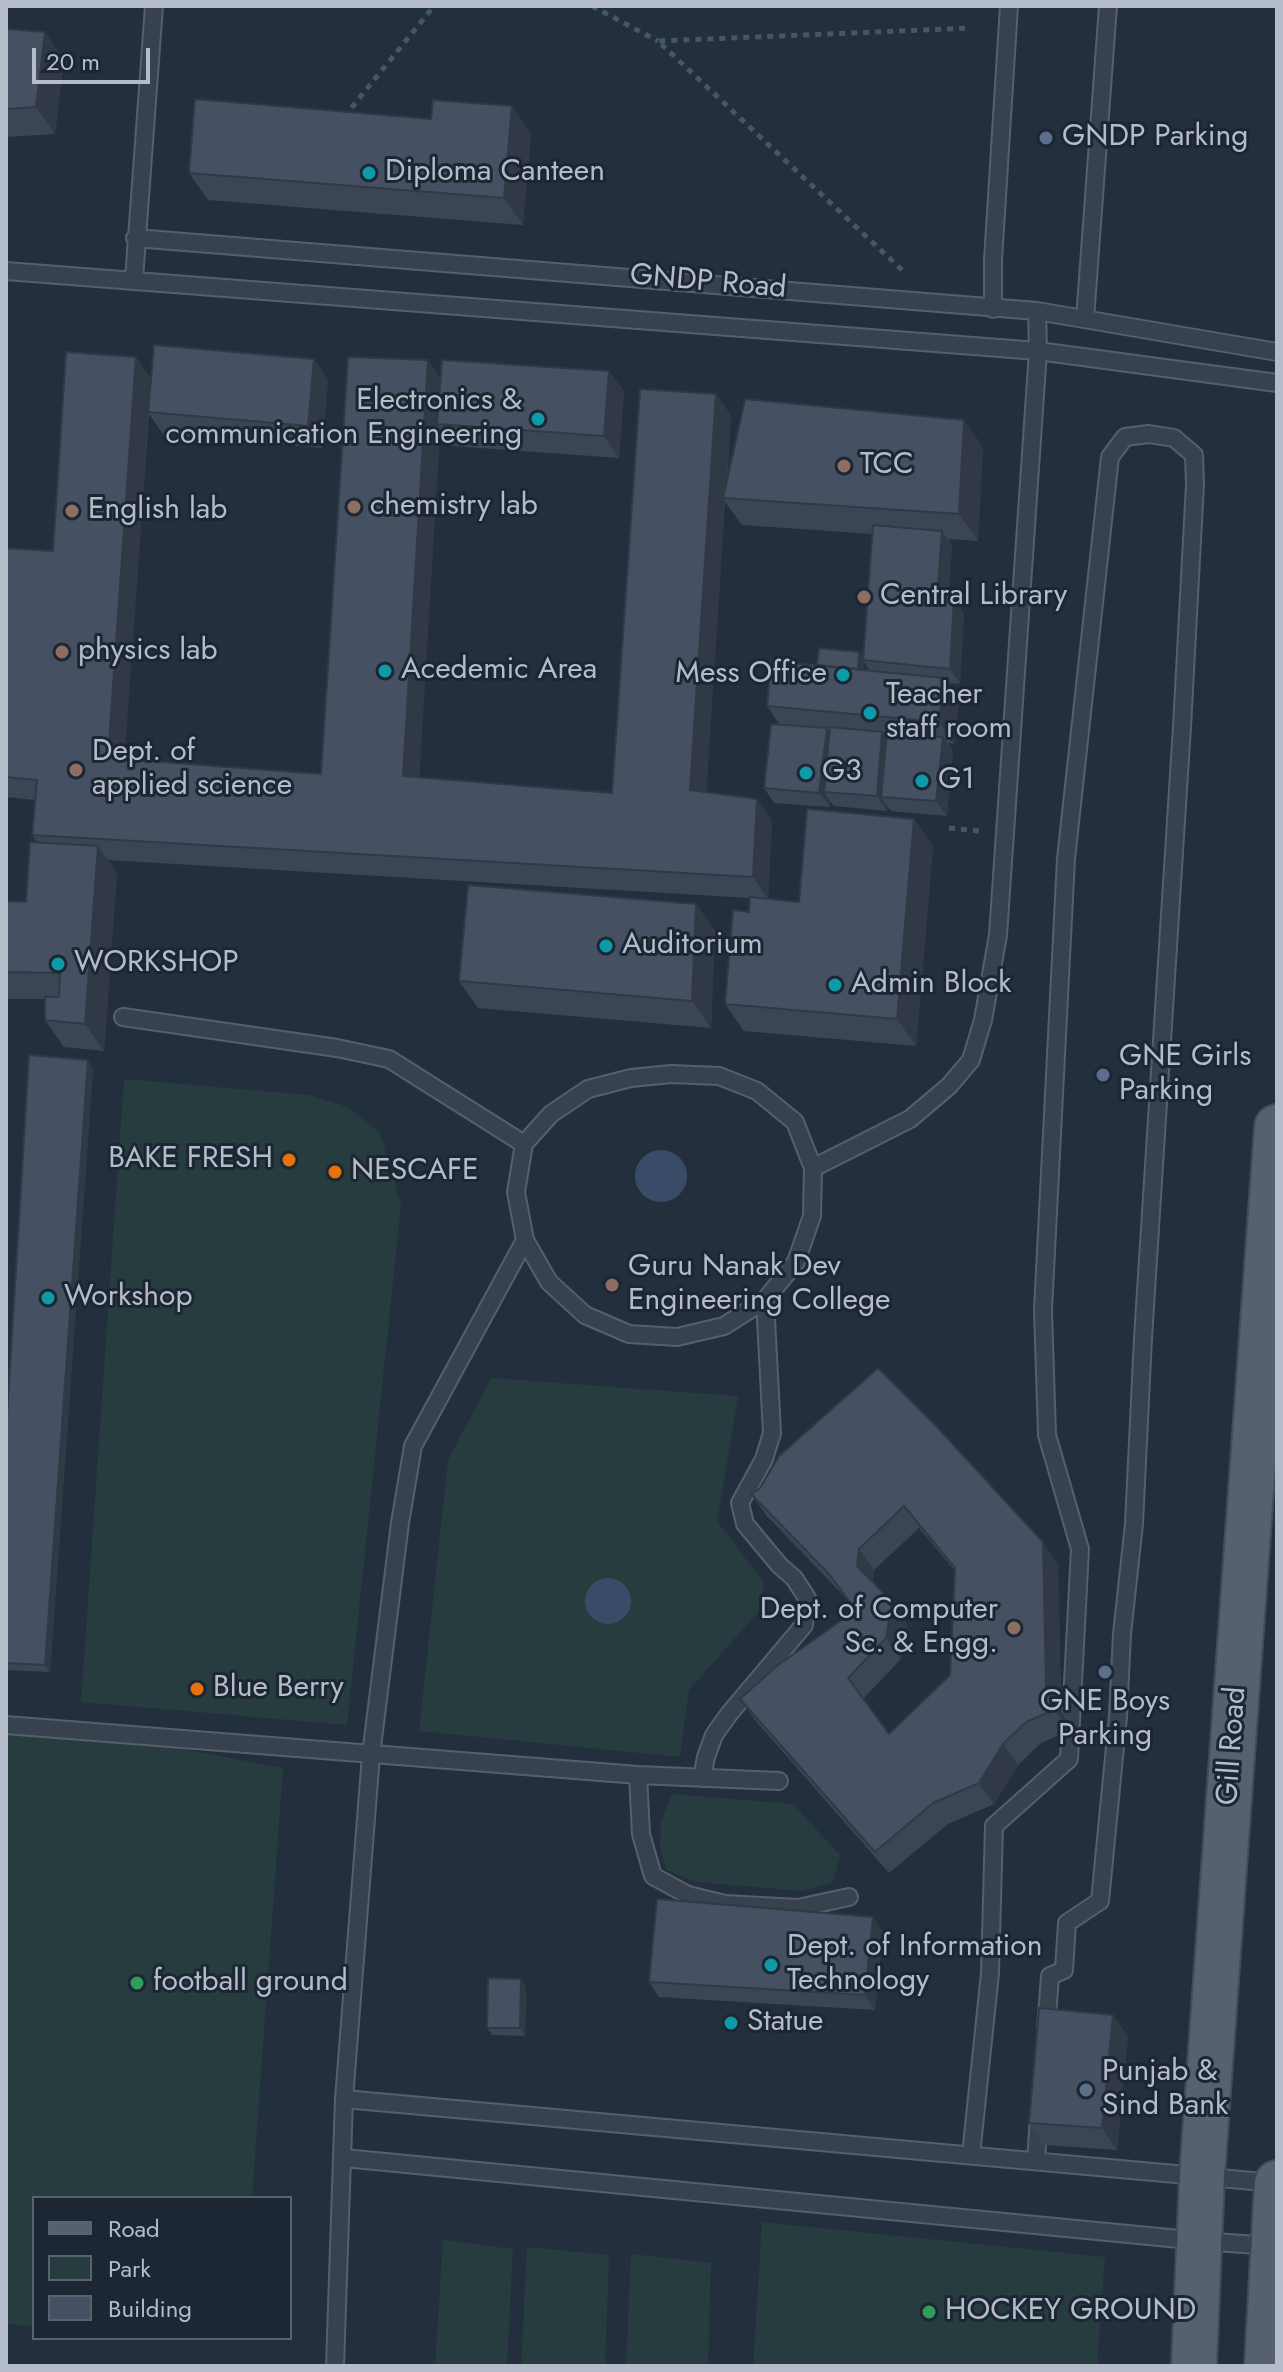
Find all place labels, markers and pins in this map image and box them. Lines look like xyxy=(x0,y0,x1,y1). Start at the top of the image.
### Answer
place label: GNDP Parking xyxy=(1062,120,1248,156)
marker: GNDP Parking xyxy=(1037,129,1055,147)
place label: Diploma Canteen xyxy=(385,155,605,191)
marker: Diploma Canteen xyxy=(360,164,378,182)
place label: Electronics & communication Engineering xyxy=(166,384,522,454)
marker: Electronics & communication Engineering xyxy=(529,410,547,428)
place label: TCC xyxy=(860,448,914,484)
marker: TCC xyxy=(835,457,853,475)
place label: chemistry lab xyxy=(370,489,538,525)
place label: English lab xyxy=(88,493,227,529)
marker: chemistry lab xyxy=(345,498,363,516)
marker: English lab xyxy=(63,502,81,520)
place label: Central Library xyxy=(880,579,1067,615)
marker: Central Library xyxy=(855,588,873,606)
place label: physics lab xyxy=(78,634,218,670)
marker: physics lab xyxy=(53,643,71,661)
place label: Acedemic Area xyxy=(401,653,597,689)
place label: Mess Office xyxy=(676,657,827,693)
marker: Acedemic Area xyxy=(376,662,394,680)
marker: Mess Office xyxy=(834,666,852,684)
place label: Teacher staff room xyxy=(886,678,1012,748)
marker: Teacher staff room xyxy=(861,704,879,722)
place label: Dept. of applied science xyxy=(92,735,292,806)
place label: G3 xyxy=(822,755,862,791)
marker: Dept. of applied science xyxy=(67,761,85,779)
place label: G1 xyxy=(938,763,975,799)
marker: G3 xyxy=(797,764,815,782)
marker: G1 xyxy=(913,772,931,790)
place label: Auditorium xyxy=(622,928,763,964)
marker: Auditorium xyxy=(597,937,615,955)
place label: WORKSHOP xyxy=(74,946,239,982)
marker: WORKSHOP xyxy=(49,955,67,973)
place label: Admin Block xyxy=(851,967,1011,1003)
marker: Admin Block xyxy=(826,976,844,994)
place label: GNE Girls Parking xyxy=(1119,1040,1251,1110)
marker: GNE Girls Parking xyxy=(1094,1066,1112,1084)
place label: BAKE FRESH xyxy=(108,1142,273,1178)
marker: BAKE FRESH xyxy=(280,1151,298,1169)
place label: NESCAFE xyxy=(351,1154,479,1190)
marker: NESCAFE xyxy=(326,1163,344,1181)
place label: Guru Nanak Dev Engineering College xyxy=(628,1250,890,1320)
marker: Guru Nanak Dev Engineering College xyxy=(603,1276,621,1294)
place label: Workshop xyxy=(64,1280,192,1316)
marker: Workshop xyxy=(39,1289,57,1307)
place label: Dept. of Computer Sc. & Engg. xyxy=(760,1593,998,1664)
marker: Dept. of Computer Sc. & Engg. xyxy=(1005,1619,1023,1637)
marker: GNE Boys Parking xyxy=(1096,1663,1114,1681)
place label: Blue Berry xyxy=(213,1671,344,1707)
marker: Blue Berry xyxy=(188,1680,206,1698)
place label: GNE Boys Parking xyxy=(1040,1685,1170,1756)
place label: Dept. of Information Technology xyxy=(787,1930,1042,2000)
marker: Dept. of Information Technology xyxy=(762,1956,780,1974)
place label: football ground xyxy=(153,1965,348,2001)
marker: football ground xyxy=(128,1974,146,1992)
place label: Statue xyxy=(747,2005,823,2041)
marker: Statue xyxy=(722,2014,740,2032)
place label: Punjab & Sind Bank xyxy=(1102,2055,1228,2126)
marker: Punjab & Sind Bank xyxy=(1077,2081,1095,2099)
place label: HOCKEY GROUND xyxy=(945,2294,1196,2330)
marker: HOCKEY GROUND xyxy=(920,2303,938,2321)

